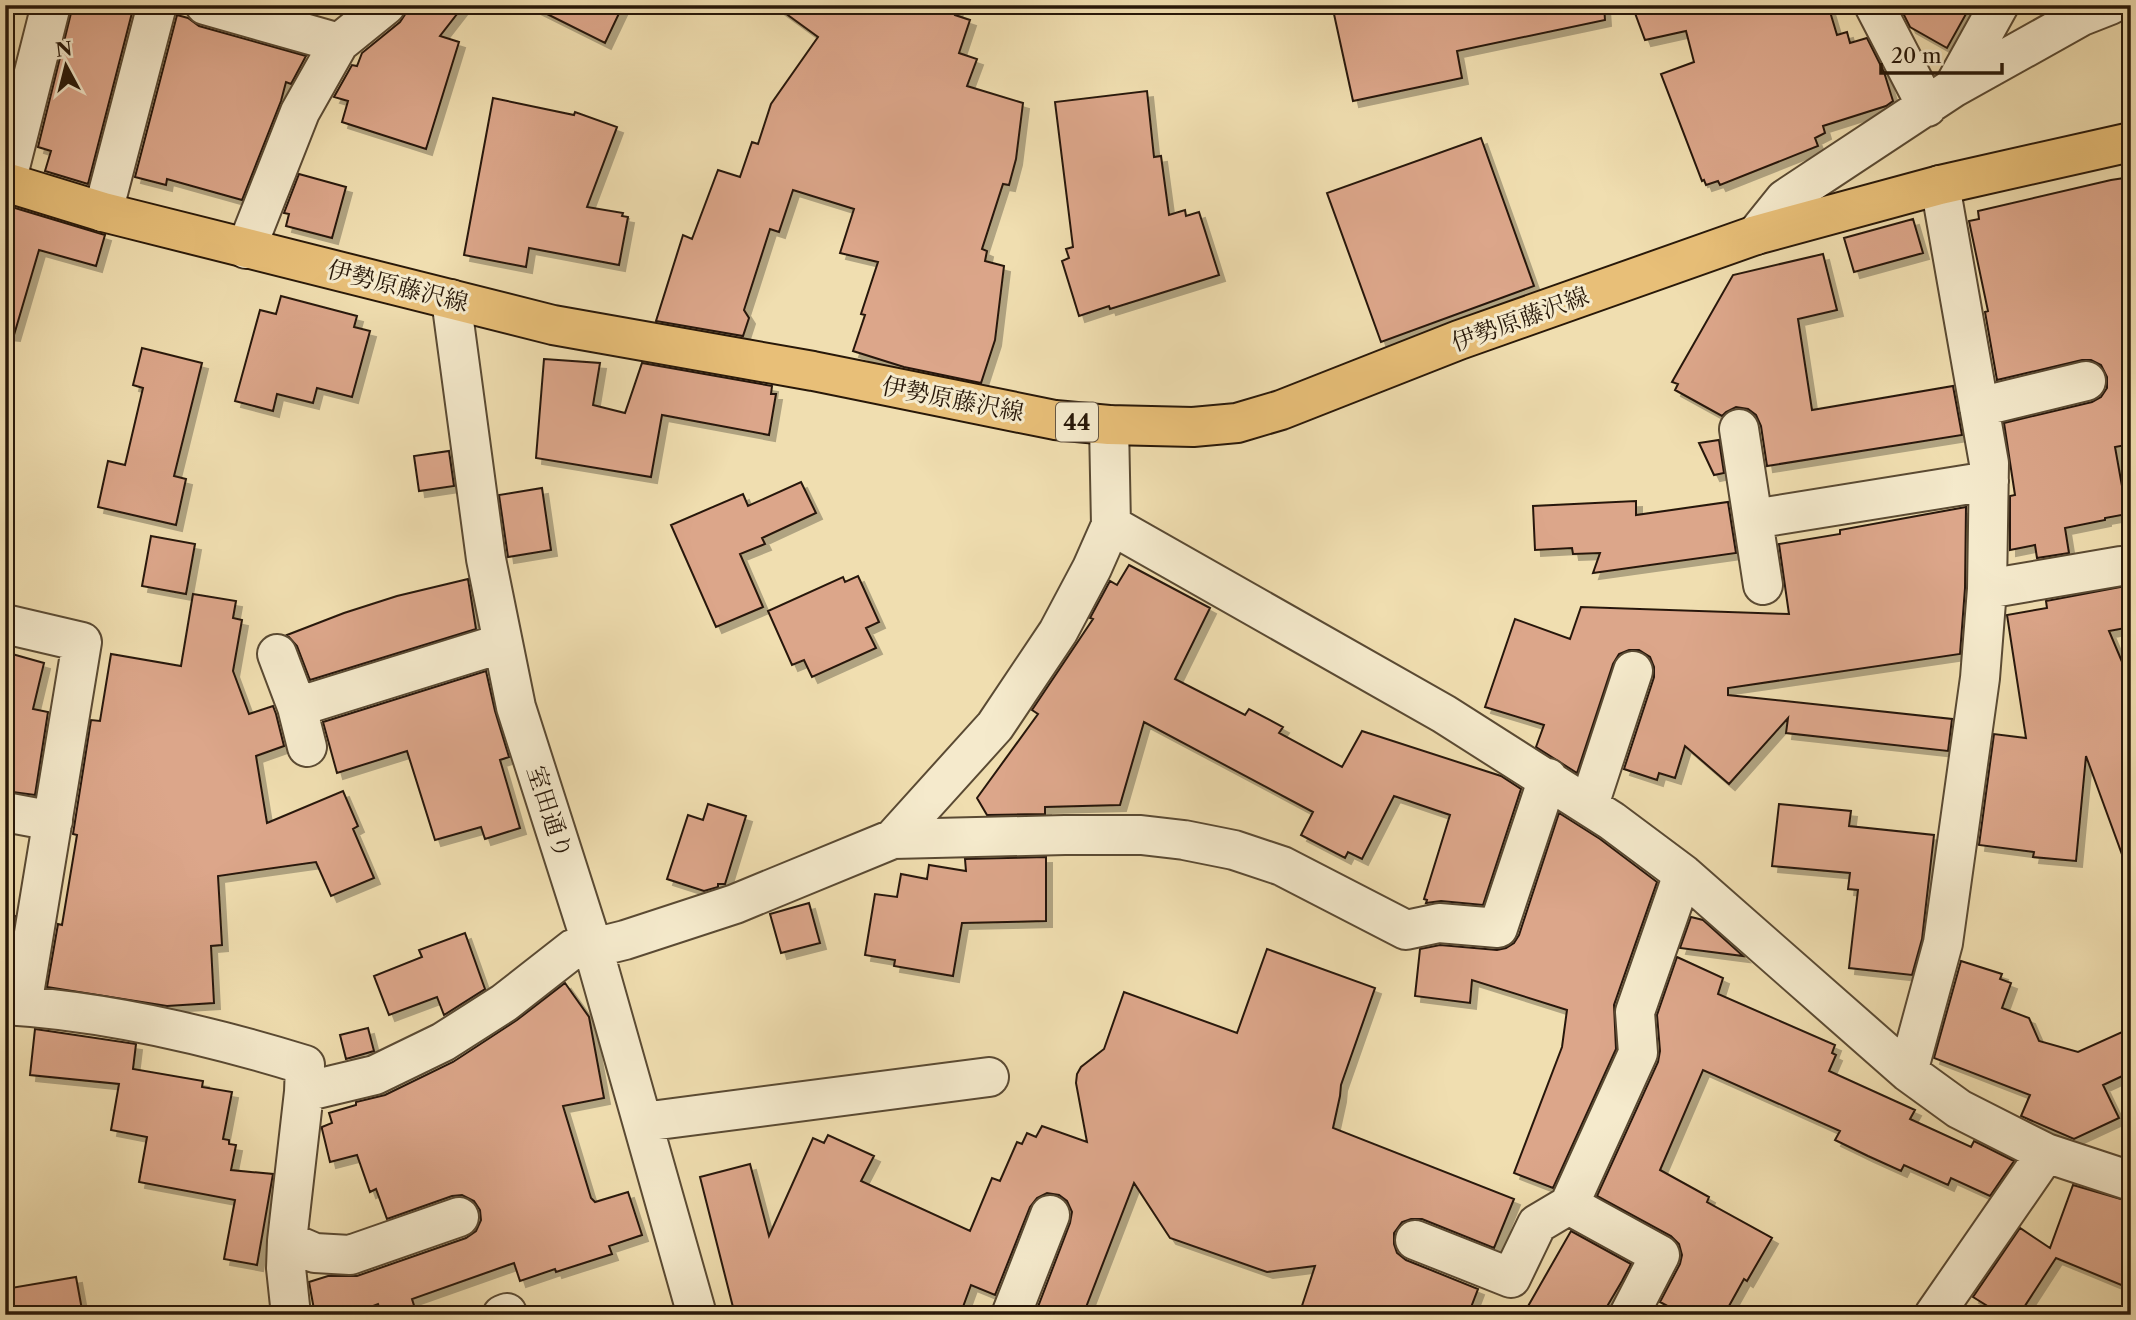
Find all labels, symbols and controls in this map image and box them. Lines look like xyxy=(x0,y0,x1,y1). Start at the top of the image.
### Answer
north arrow xyxy=(32,32,102,102)
scale bar xyxy=(1881,32,2001,76)
text: N xyxy=(54,37,74,62)
text: 20 m xyxy=(1891,43,1942,68)
street label: 伊勢原藤沢線 xyxy=(325,255,471,317)
street label: 伊勢原藤沢線 xyxy=(1447,281,1593,357)
street label: 伊勢原藤沢線 xyxy=(880,371,1026,427)
road number: 44 xyxy=(1056,402,1098,442)
street label: 室田通り xyxy=(521,762,579,862)

